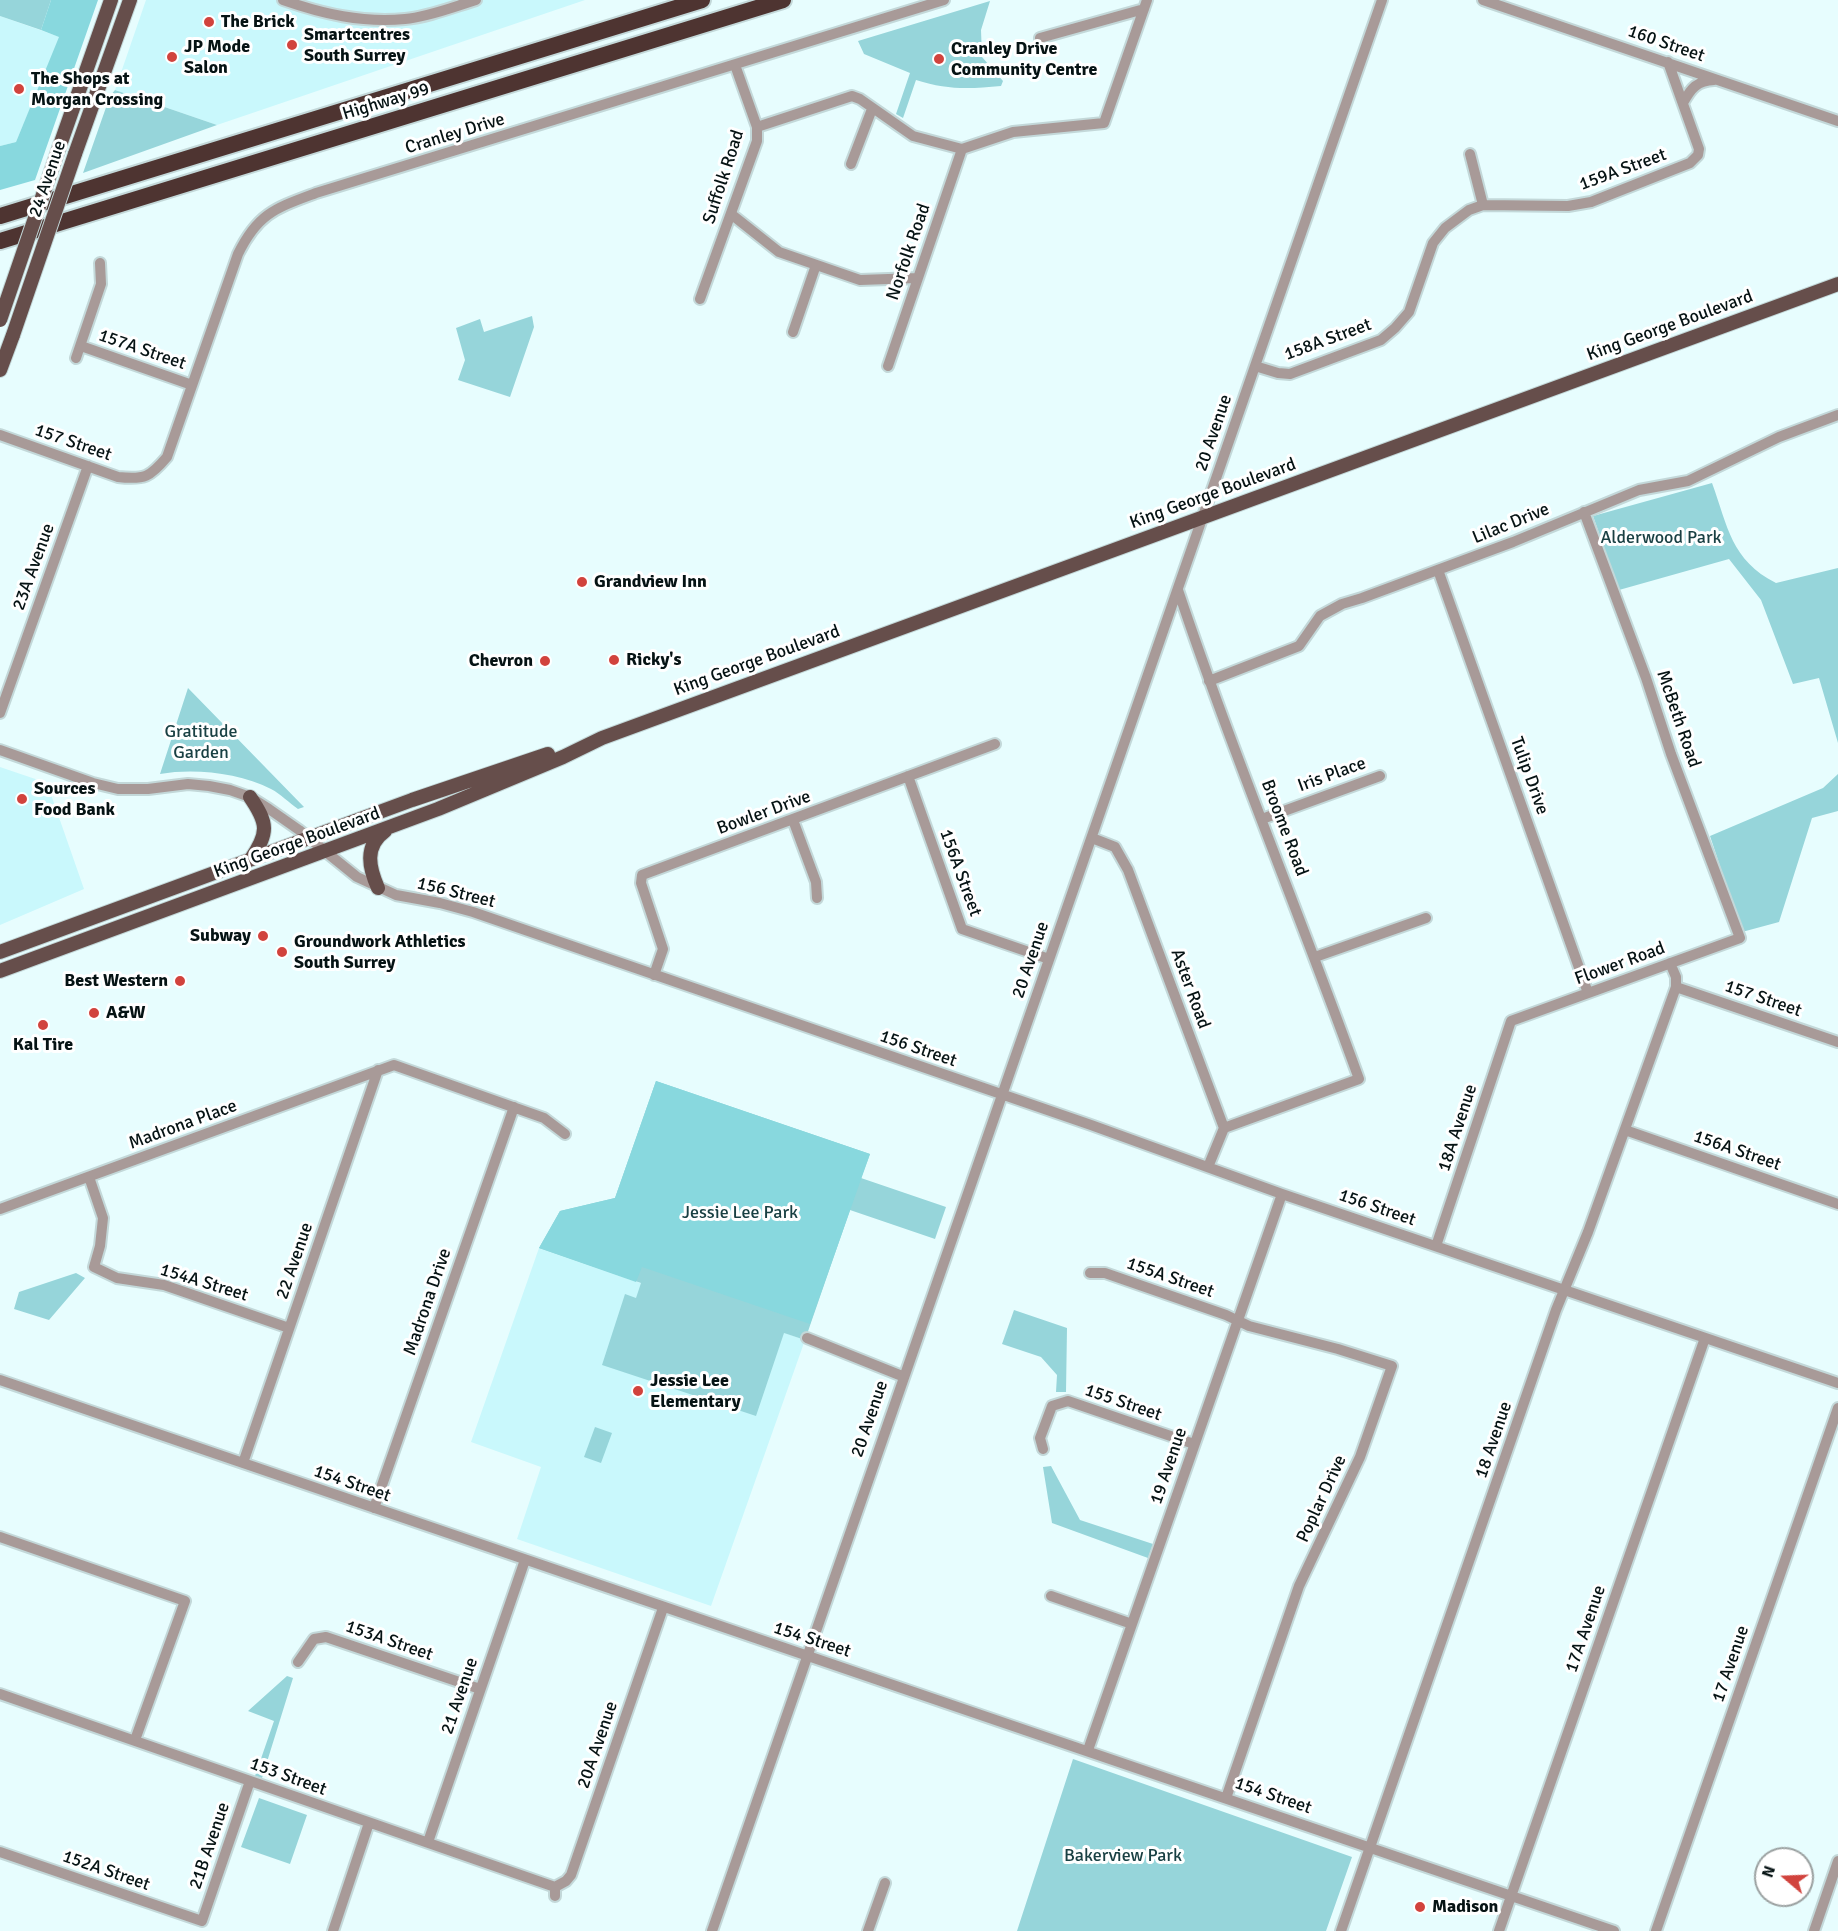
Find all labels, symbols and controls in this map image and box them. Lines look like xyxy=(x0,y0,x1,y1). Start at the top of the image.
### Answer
place label: The Brick xyxy=(221,11,295,33)
marker: The Brick xyxy=(202,15,216,29)
street label: 160 Street xyxy=(1625,21,1707,67)
place label: Smartcentres South Surrey xyxy=(304,24,410,66)
place label: JP Mode Salon xyxy=(184,36,250,78)
marker: Smartcentres South Surrey xyxy=(285,38,299,52)
place label: Cranley Drive Community Centre xyxy=(951,38,1097,80)
marker: JP Mode Salon xyxy=(165,50,179,64)
marker: Cranley Drive Community Centre xyxy=(932,52,946,66)
place label: The Shops at Morgan Crossing xyxy=(31,68,163,110)
street label: Highway 99 xyxy=(340,79,432,125)
marker: The Shops at Morgan Crossing xyxy=(12,82,26,96)
street label: Cranley Drive xyxy=(403,109,507,159)
street label: Suffolk Road xyxy=(699,127,749,227)
street label: 24 Avenue xyxy=(25,138,71,220)
street label: 159A Street xyxy=(1577,144,1669,196)
street label: Norfolk Road xyxy=(882,201,936,303)
street label: King George Boulevard xyxy=(1584,286,1756,366)
street label: 158A Street xyxy=(1282,314,1374,366)
street label: 157A Street xyxy=(95,325,189,375)
street label: 20 Avenue xyxy=(1191,392,1237,474)
street label: 157 Street xyxy=(32,420,114,466)
street label: King George Boulevard xyxy=(1127,454,1299,534)
street label: Lilac Drive xyxy=(1469,499,1553,549)
street label: 23A Avenue xyxy=(8,521,60,613)
park label: Alderwood Park xyxy=(1600,527,1722,549)
place label: Grandview Inn xyxy=(594,571,707,593)
marker: Grandview Inn xyxy=(575,575,589,589)
street label: King George Boulevard xyxy=(671,621,843,701)
place label: Ricky's xyxy=(626,649,681,671)
place label: Chevron xyxy=(469,650,533,672)
marker: Ricky's xyxy=(607,653,621,667)
marker: Chevron xyxy=(538,654,552,668)
street label: McBeth Road xyxy=(1651,667,1705,771)
park label: Gratitude Garden xyxy=(165,721,237,764)
street label: Tulip Drive xyxy=(1505,734,1553,818)
street label: Iris Place xyxy=(1295,753,1369,797)
street label: Broome Road xyxy=(1256,777,1312,879)
place label: Sources Food Bank xyxy=(34,778,115,820)
street label: Bowler Drive xyxy=(714,786,814,840)
marker: Sources Food Bank xyxy=(15,792,29,806)
street label: King George Boulevard xyxy=(211,803,383,883)
street label: 156A Street xyxy=(934,827,986,919)
street label: 156 Street xyxy=(415,873,497,913)
street label: 20 Avenue xyxy=(1008,919,1054,1001)
place label: Subway xyxy=(190,925,251,947)
marker: Subway xyxy=(256,929,270,943)
place label: Groundwork Athletics South Surrey xyxy=(294,931,466,974)
street label: Flower Road xyxy=(1572,938,1668,990)
marker: Groundwork Athletics South Surrey xyxy=(275,945,289,959)
street label: Aster Road xyxy=(1166,946,1214,1032)
place label: Best Western xyxy=(64,970,168,992)
marker: Best Western xyxy=(173,974,187,988)
street label: 157 Street xyxy=(1722,976,1804,1022)
place label: A&W xyxy=(106,1002,146,1024)
marker: A&W xyxy=(87,1006,101,1020)
marker: Kal Tire xyxy=(36,1018,50,1032)
street label: 156 Street xyxy=(877,1026,959,1072)
place label: Kal Tire xyxy=(13,1034,73,1056)
street label: 18A Avenue xyxy=(1434,1082,1482,1174)
street label: Madrona Place xyxy=(126,1095,240,1155)
street label: 156A Street xyxy=(1690,1126,1784,1176)
street label: 156 Street xyxy=(1336,1185,1418,1231)
park label: Jessie Lee Park xyxy=(682,1202,798,1224)
street label: 22 Avenue xyxy=(272,1220,318,1302)
street label: Madrona Drive xyxy=(400,1246,456,1358)
street label: 155A Street xyxy=(1123,1253,1217,1303)
street label: 154A Street xyxy=(157,1259,251,1307)
place label: Jessie Lee Elementary xyxy=(650,1370,741,1412)
street label: 20 Avenue xyxy=(847,1378,893,1460)
street label: 155 Street xyxy=(1082,1380,1164,1426)
marker: Jessie Lee Elementary xyxy=(631,1384,645,1398)
street label: 18 Avenue xyxy=(1471,1399,1517,1481)
street label: 19 Avenue xyxy=(1146,1425,1192,1507)
street label: Poplar Drive xyxy=(1292,1452,1352,1546)
street label: 154 Street xyxy=(311,1461,393,1507)
street label: 17A Avenue xyxy=(1561,1583,1611,1675)
street label: 153A Street xyxy=(342,1616,436,1666)
street label: 154 Street xyxy=(771,1617,853,1663)
street label: 17 Avenue xyxy=(1708,1623,1754,1705)
street label: 21 Avenue xyxy=(437,1655,483,1737)
street label: 20A Avenue xyxy=(573,1699,623,1791)
street label: 153 Street xyxy=(247,1753,329,1801)
street label: 154 Street xyxy=(1232,1773,1314,1819)
street label: 21B Avenue xyxy=(185,1800,235,1892)
park label: Bakerview Park xyxy=(1064,1845,1182,1867)
street label: 152A Street xyxy=(59,1846,153,1896)
north arrow xyxy=(1754,1847,1814,1907)
text: N xyxy=(1758,1863,1780,1880)
place label: Madison xyxy=(1432,1896,1498,1918)
marker: Madison xyxy=(1413,1900,1427,1914)

